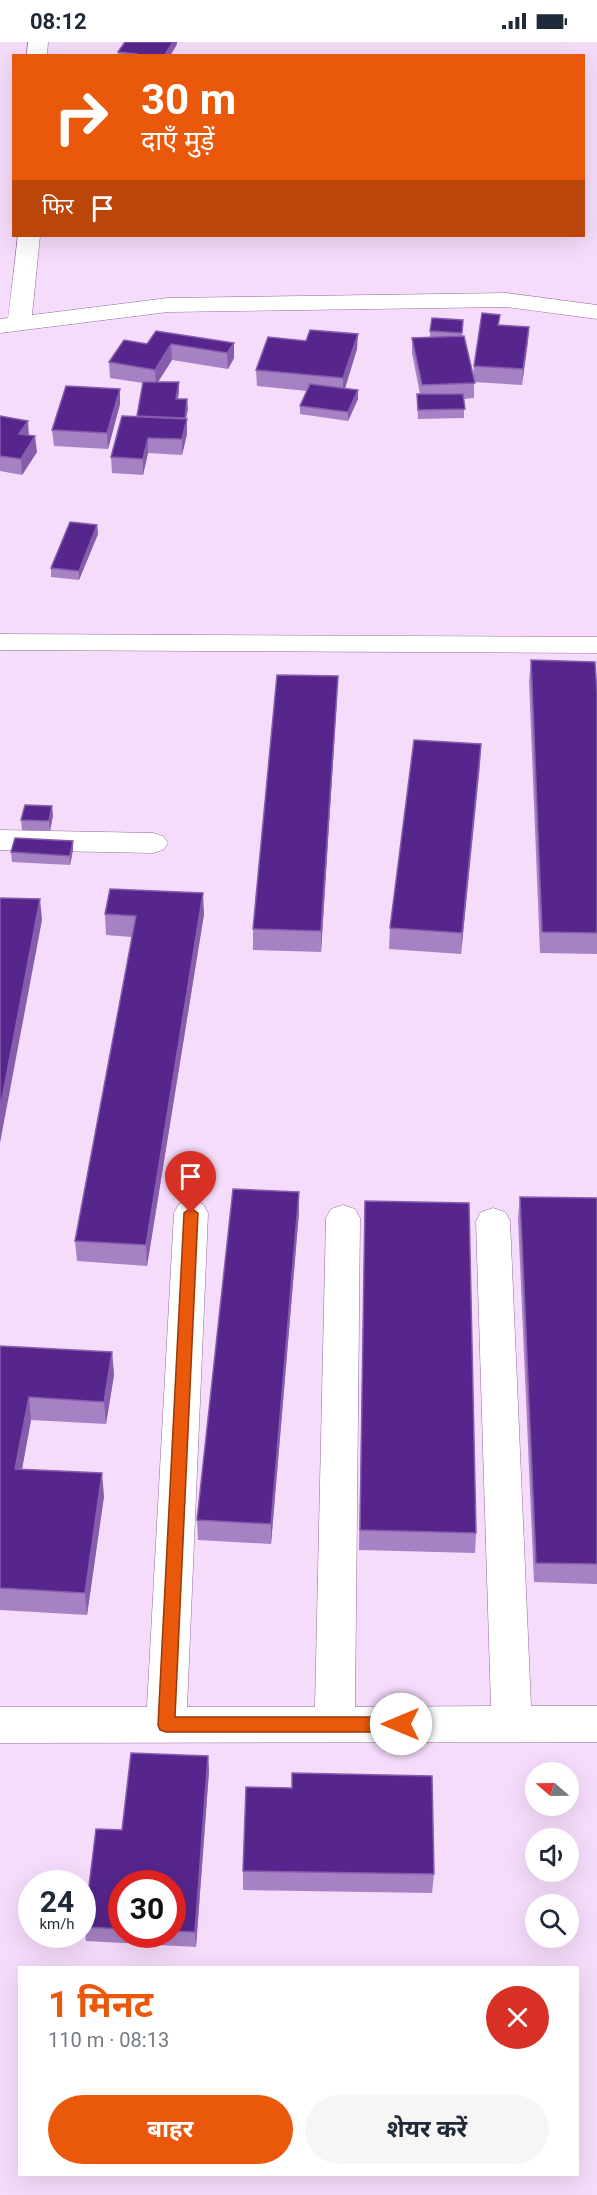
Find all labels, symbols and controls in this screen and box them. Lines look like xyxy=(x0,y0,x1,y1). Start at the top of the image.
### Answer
text: 08:12 xyxy=(30,9,87,34)
text: 30 m xyxy=(141,75,236,124)
icon: right xyxy=(42,78,120,156)
text: दाएँ मुड़ें xyxy=(141,125,215,157)
icon: arrive xyxy=(86,192,119,225)
text: फिर xyxy=(42,194,74,219)
pin xyxy=(165,1151,216,1213)
icon: arrive xyxy=(174,1160,207,1193)
position arrow xyxy=(369,1692,433,1756)
north arrow xyxy=(525,1762,579,1816)
map controls xyxy=(525,1762,579,1948)
button: sound xyxy=(525,1828,579,1882)
speed limit sign: 30 xyxy=(108,1870,186,1948)
text: 24 xyxy=(40,1884,74,1919)
button: search xyxy=(525,1894,579,1948)
text: km/h xyxy=(39,1915,75,1933)
text: 1 मिनट xyxy=(48,1984,153,2026)
button: close xyxy=(486,1986,549,2049)
text: 110 m · 08:13 xyxy=(48,2028,169,2052)
button: बाहर xyxy=(48,2095,293,2164)
button: शेयर करें xyxy=(305,2095,549,2164)

